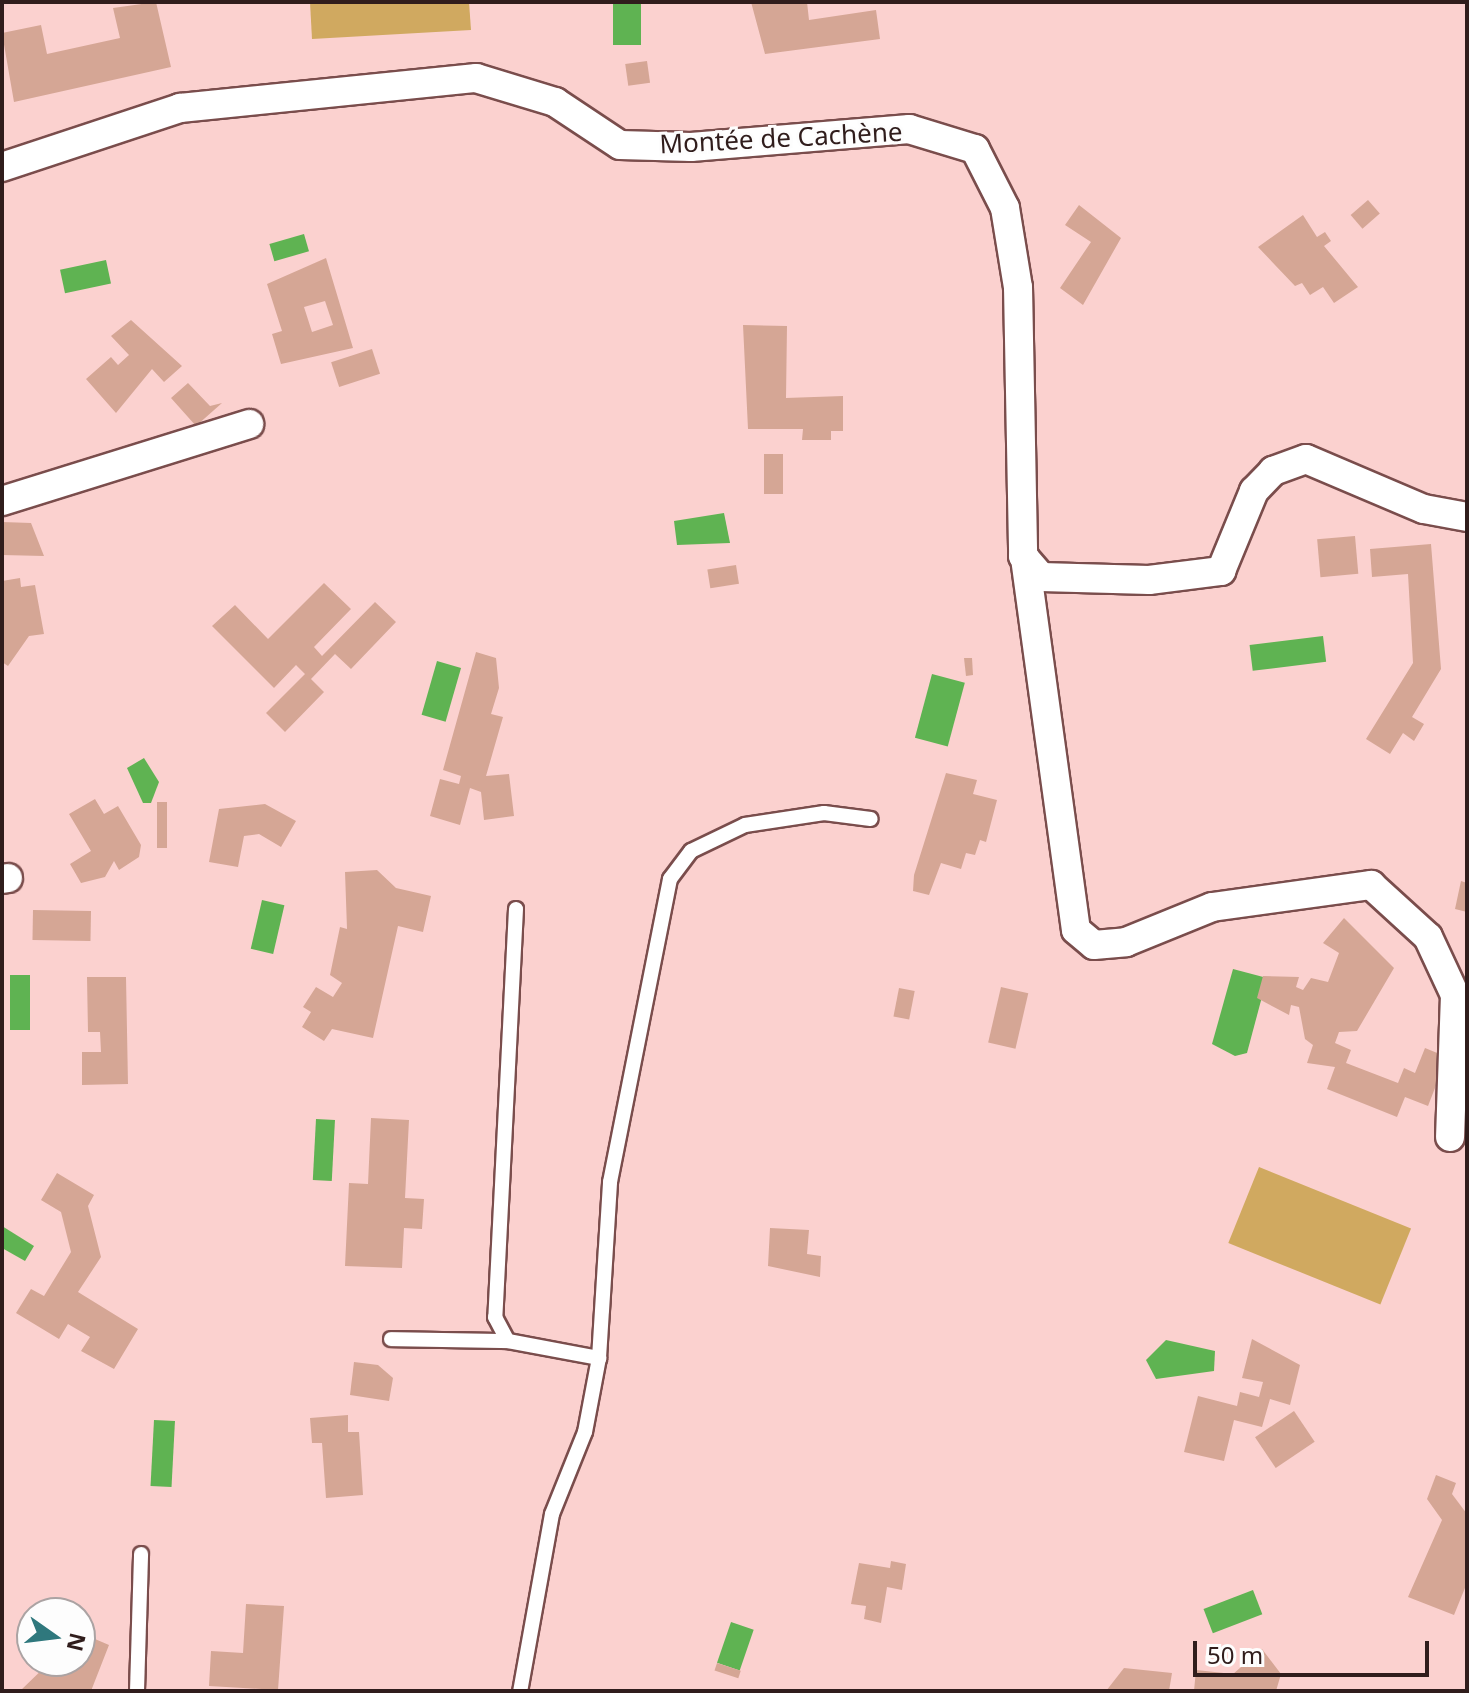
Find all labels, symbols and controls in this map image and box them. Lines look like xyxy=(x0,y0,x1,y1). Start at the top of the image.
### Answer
street label: Montée de Cachène xyxy=(659,116,903,160)
north arrow xyxy=(16,1597,96,1677)
scale bar xyxy=(1197,1625,1433,1675)
text: N xyxy=(61,1630,94,1655)
text: 50 m xyxy=(1207,1638,1263,1671)

